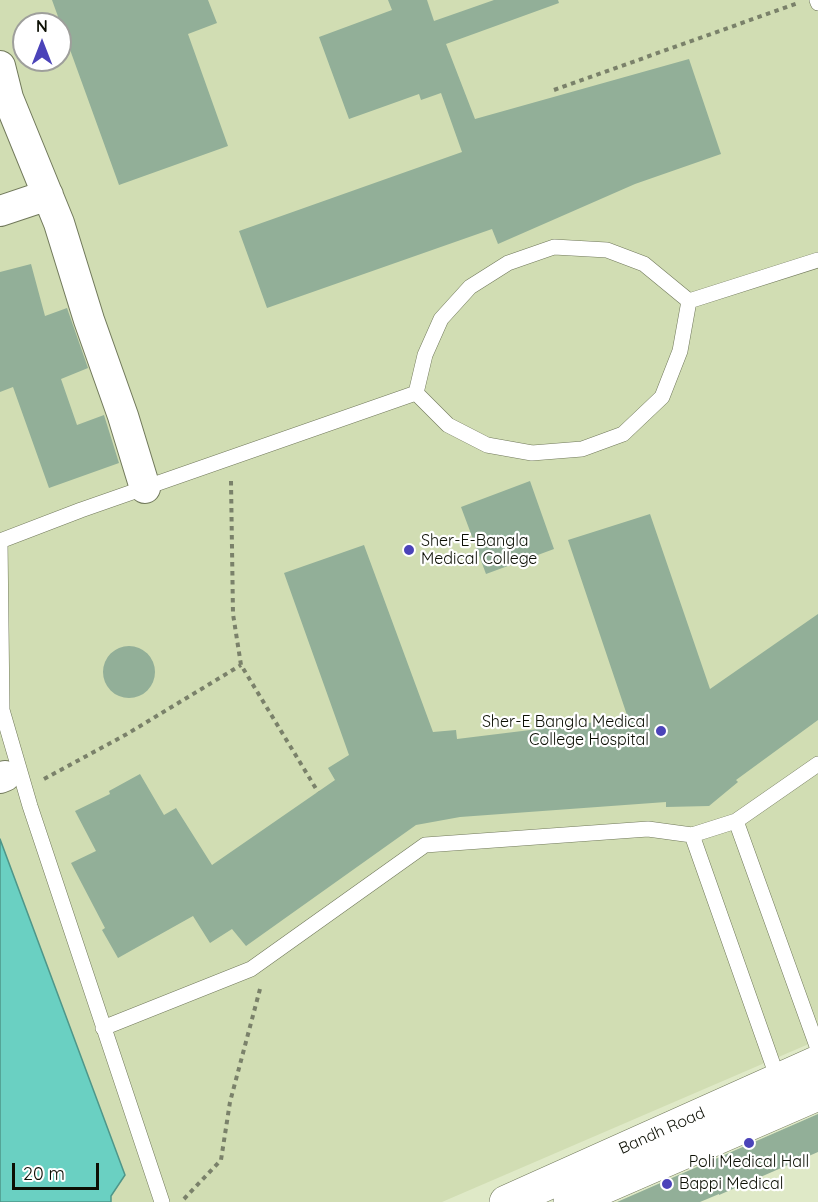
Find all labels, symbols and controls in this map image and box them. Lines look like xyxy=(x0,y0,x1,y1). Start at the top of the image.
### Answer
north arrow xyxy=(12,12,72,72)
text: N xyxy=(36,16,48,36)
place label: Sher-E-Bangla Medical College xyxy=(421,531,537,569)
marker: Sher-E-Bangla Medical College xyxy=(402,543,416,557)
place label: Sher-E Bangla Medical College Hospital xyxy=(482,712,649,750)
marker: Sher-E Bangla Medical College Hospital xyxy=(654,724,668,738)
street label: Bandh Road xyxy=(616,1103,708,1159)
marker: Poli Medical Hall xyxy=(742,1136,756,1150)
scale bar xyxy=(15,1151,102,1189)
place label: Poli Medical Hall xyxy=(689,1152,809,1172)
text: 20 m xyxy=(23,1162,65,1185)
place label: Bappi Medical xyxy=(679,1174,783,1194)
marker: Bappi Medical xyxy=(660,1177,674,1191)

